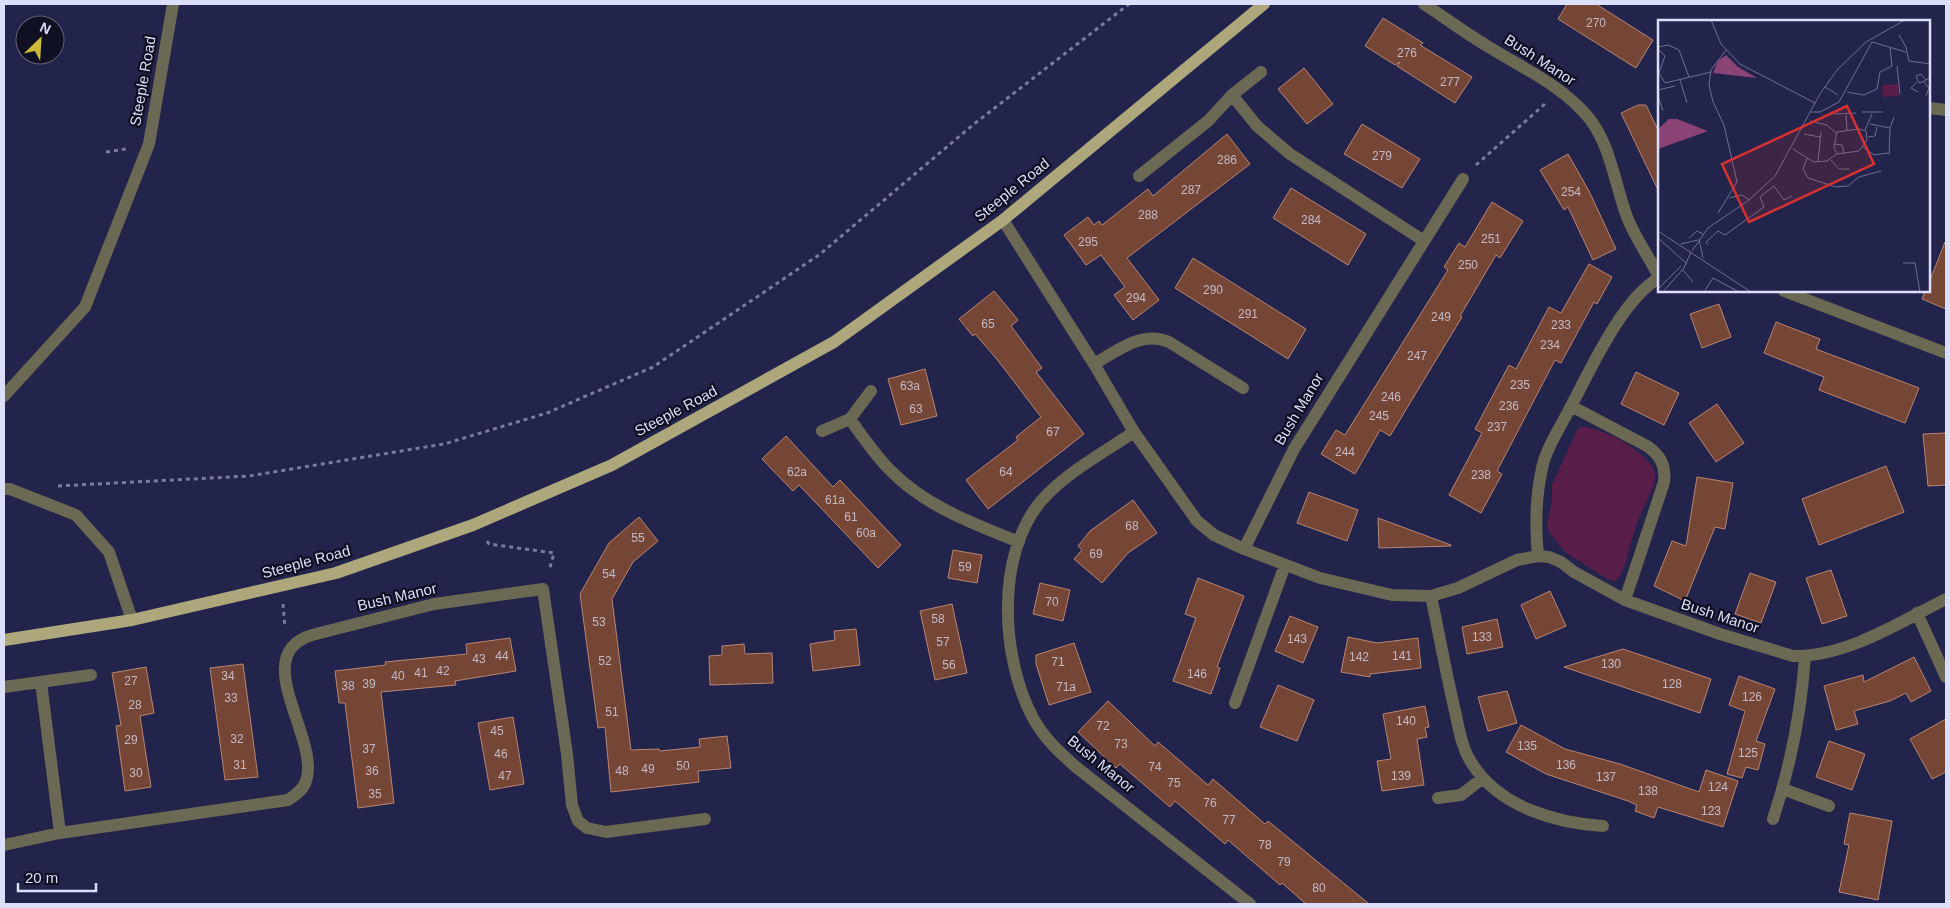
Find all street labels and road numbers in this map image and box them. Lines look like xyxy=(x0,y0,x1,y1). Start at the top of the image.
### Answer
street label: Bush Manor xyxy=(1502,30,1579,89)
street label: Steeple Road xyxy=(126,35,159,127)
street label: Steeple Road xyxy=(971,154,1052,225)
street label: Bush Manor xyxy=(1270,370,1327,448)
street label: Steeple Road xyxy=(632,382,720,439)
street label: Steeple Road xyxy=(260,542,352,581)
street label: Bush Manor xyxy=(356,579,438,614)
street label: Bush Manor xyxy=(1679,595,1761,636)
street label: Bush Manor xyxy=(1065,732,1138,796)

